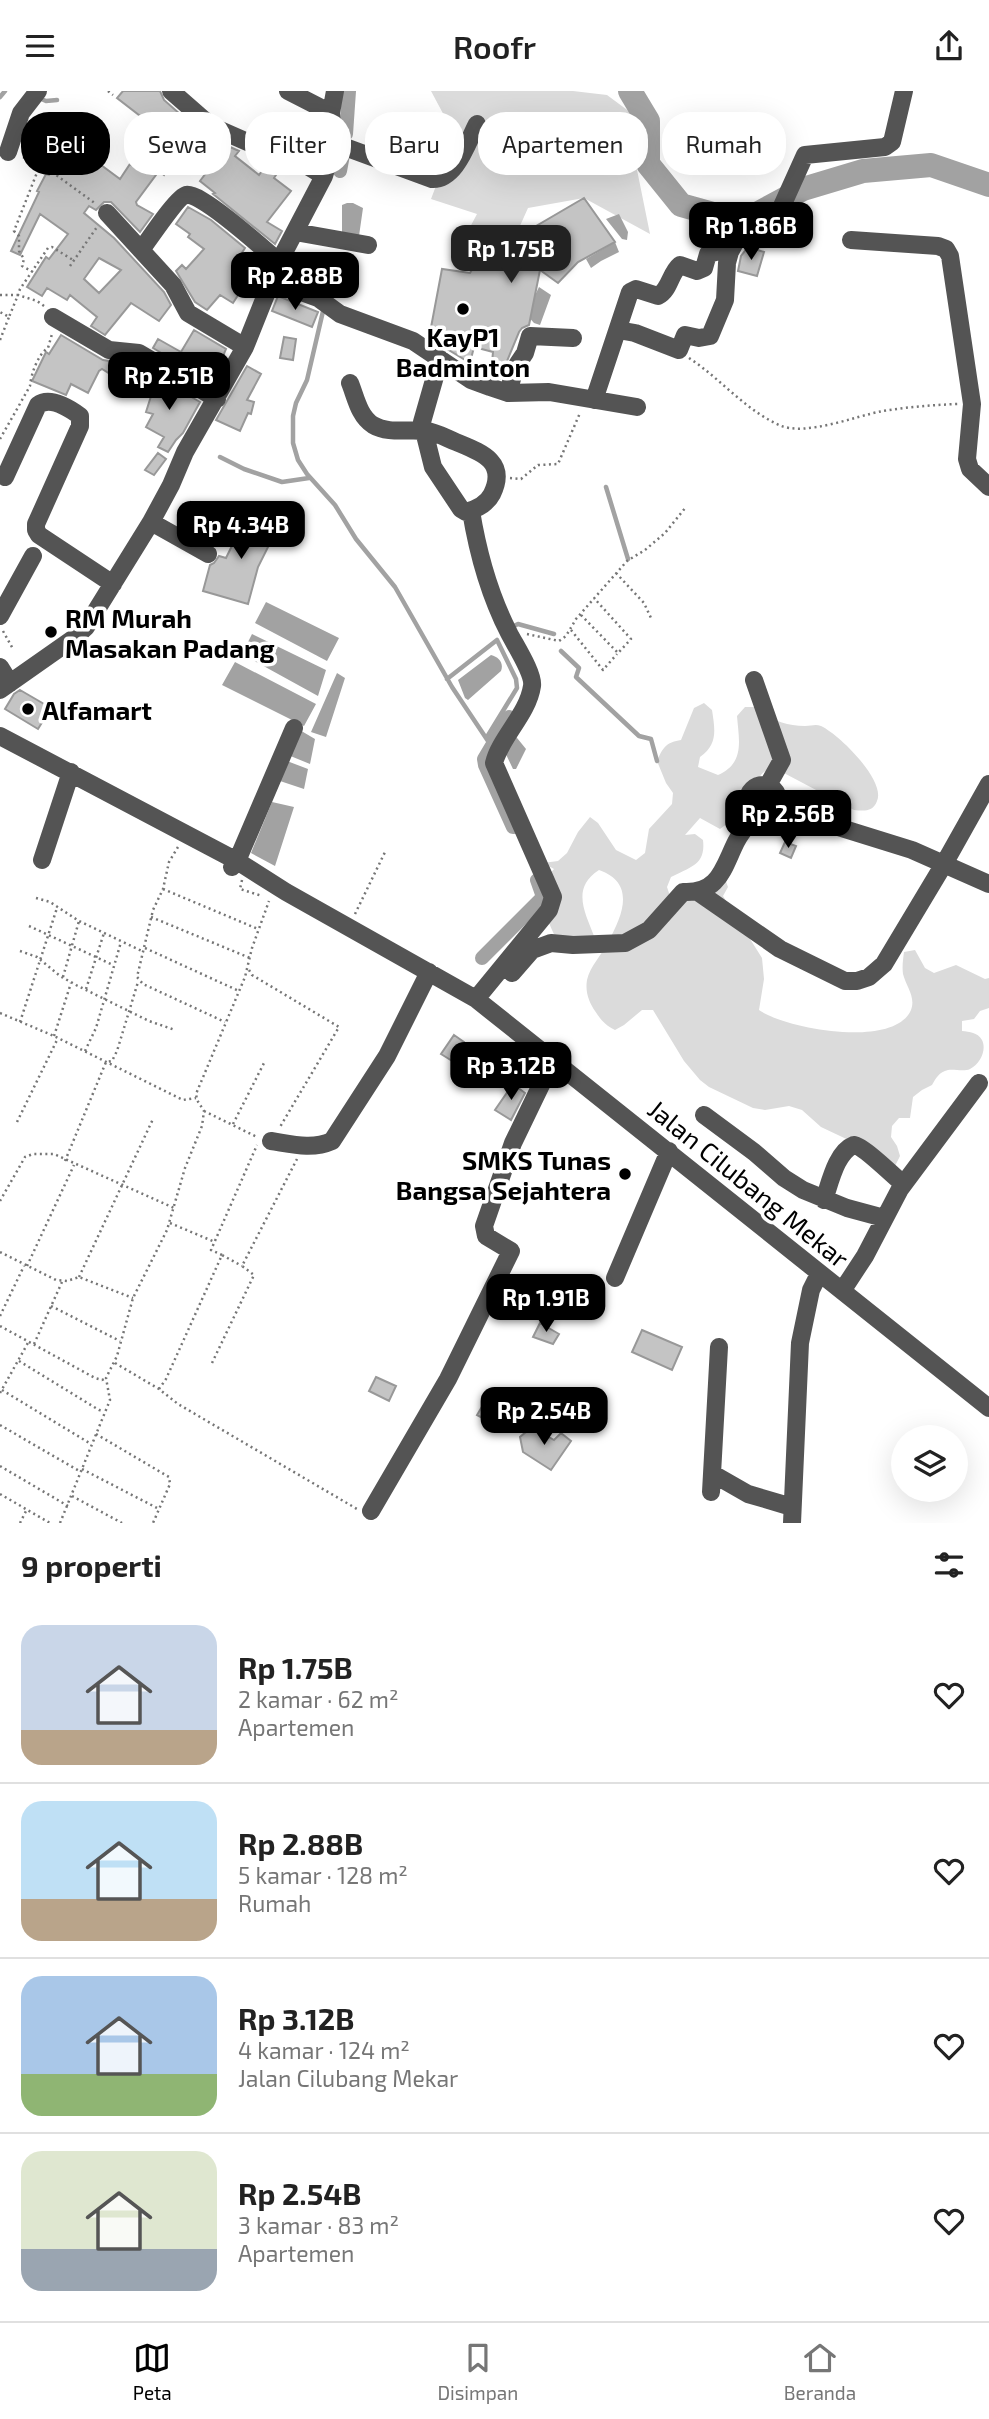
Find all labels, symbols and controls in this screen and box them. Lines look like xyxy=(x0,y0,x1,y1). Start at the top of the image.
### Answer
icon: menu xyxy=(21,27,59,65)
text: Roofr xyxy=(453,27,536,65)
icon: share xyxy=(930,27,968,65)
chip: Beli xyxy=(21,112,110,175)
chip: Sewa xyxy=(124,112,231,175)
chip: Filter xyxy=(245,112,351,175)
chip: Baru xyxy=(365,112,464,175)
chip: Apartemen xyxy=(478,112,648,175)
chip: Rumah xyxy=(662,112,786,175)
pin: Rp 1.86B xyxy=(679,202,823,262)
text: Rp 1.86B xyxy=(705,211,797,239)
pin: Rp 1.75B xyxy=(439,225,583,285)
text: Rp 1.75B xyxy=(467,234,555,262)
pin: Rp 2.88B xyxy=(223,253,367,312)
text: Rp 2.88B xyxy=(247,261,343,289)
marker: KayP1 Badminton xyxy=(455,301,471,317)
place label: KayP1 Badminton xyxy=(396,321,530,382)
pin: Rp 2.51B xyxy=(97,353,241,412)
text: Rp 2.51B xyxy=(124,361,214,389)
pin: Rp 4.34B xyxy=(169,501,313,561)
text: Rp 4.34B xyxy=(193,510,289,538)
place label: RM Murah Masakan Padang xyxy=(65,602,275,663)
marker: RM Murah Masakan Padang xyxy=(43,624,59,640)
place label: Alfamart xyxy=(42,694,152,725)
marker: Alfamart xyxy=(20,701,36,717)
pin: Rp 2.56B xyxy=(716,791,860,850)
text: Rp 2.56B xyxy=(741,799,835,827)
pin: Rp 3.12B xyxy=(439,1042,583,1102)
text: Rp 3.12B xyxy=(466,1051,556,1079)
street label: Jalan Cilubang Mekar xyxy=(642,1093,856,1273)
place label: SMKS Tunas Bangsa Sejahtera xyxy=(396,1144,611,1205)
marker: SMKS Tunas Bangsa Sejahtera xyxy=(617,1166,633,1182)
pin: Rp 1.91B xyxy=(474,1275,618,1334)
text: Rp 1.91B xyxy=(502,1283,590,1311)
pin: Rp 2.54B xyxy=(472,1387,616,1447)
text: Rp 2.54B xyxy=(497,1396,591,1424)
map controls xyxy=(891,1425,968,1502)
button: layers xyxy=(891,1425,968,1502)
icon: filters xyxy=(930,1546,968,1584)
text: 9 properti xyxy=(21,1547,162,1583)
text: Rp 1.75B xyxy=(238,1649,353,1685)
icon: home xyxy=(77,1653,161,1737)
icon: heart xyxy=(930,1676,968,1714)
text: 2 kamar · 62 m² xyxy=(238,1685,398,1713)
text: Apartemen xyxy=(238,1713,354,1741)
text: Rp 2.88B xyxy=(238,1825,363,1861)
icon: home xyxy=(77,1829,161,1913)
icon: heart xyxy=(930,1852,968,1890)
text: 5 kamar · 128 m² xyxy=(238,1861,408,1889)
text: Rumah xyxy=(238,1889,311,1917)
text: Rp 3.12B xyxy=(238,2000,355,2036)
icon: home xyxy=(77,2004,161,2088)
icon: heart xyxy=(930,2027,968,2065)
text: 4 kamar · 124 m² xyxy=(238,2036,410,2064)
text: Jalan Cilubang Mekar xyxy=(238,2064,458,2092)
text: Rp 2.54B xyxy=(238,2175,362,2211)
icon: home xyxy=(77,2179,161,2263)
icon: heart xyxy=(930,2202,968,2240)
text: 3 kamar · 83 m² xyxy=(238,2211,399,2239)
text: Apartemen xyxy=(238,2239,354,2267)
tab: Peta xyxy=(133,2339,172,2404)
tab: Disimpan xyxy=(437,2339,518,2404)
tab: Beranda xyxy=(784,2339,856,2404)

